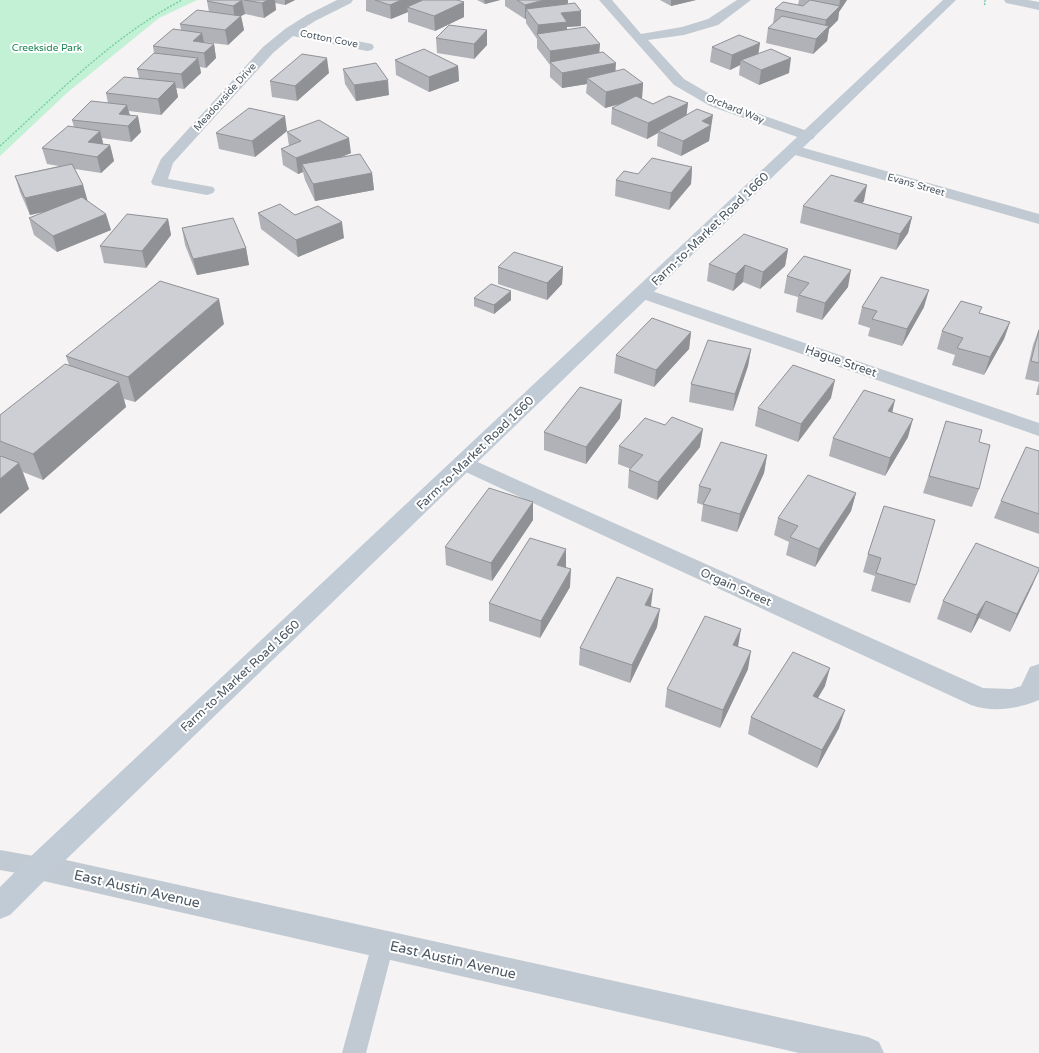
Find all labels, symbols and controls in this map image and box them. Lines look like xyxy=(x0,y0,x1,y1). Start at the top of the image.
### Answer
street label: Cotton Cove xyxy=(299,27,359,51)
park label: Creekside Park xyxy=(12,42,83,54)
street label: Meadowside Drive xyxy=(191,60,259,134)
street label: Orchard Way xyxy=(704,92,767,126)
street label: Farm-to-Market Road 1660 xyxy=(649,169,772,289)
street label: Evans Street xyxy=(886,171,946,199)
street label: Hague Street xyxy=(803,342,879,380)
street label: Farm-to-Market Road 1660 xyxy=(414,393,537,513)
street label: Orgain Street xyxy=(698,565,774,609)
street label: Farm-to-Market Road 1660 xyxy=(178,617,303,735)
street label: East Austin Avenue xyxy=(72,866,202,912)
street label: East Austin Avenue xyxy=(388,937,518,983)

